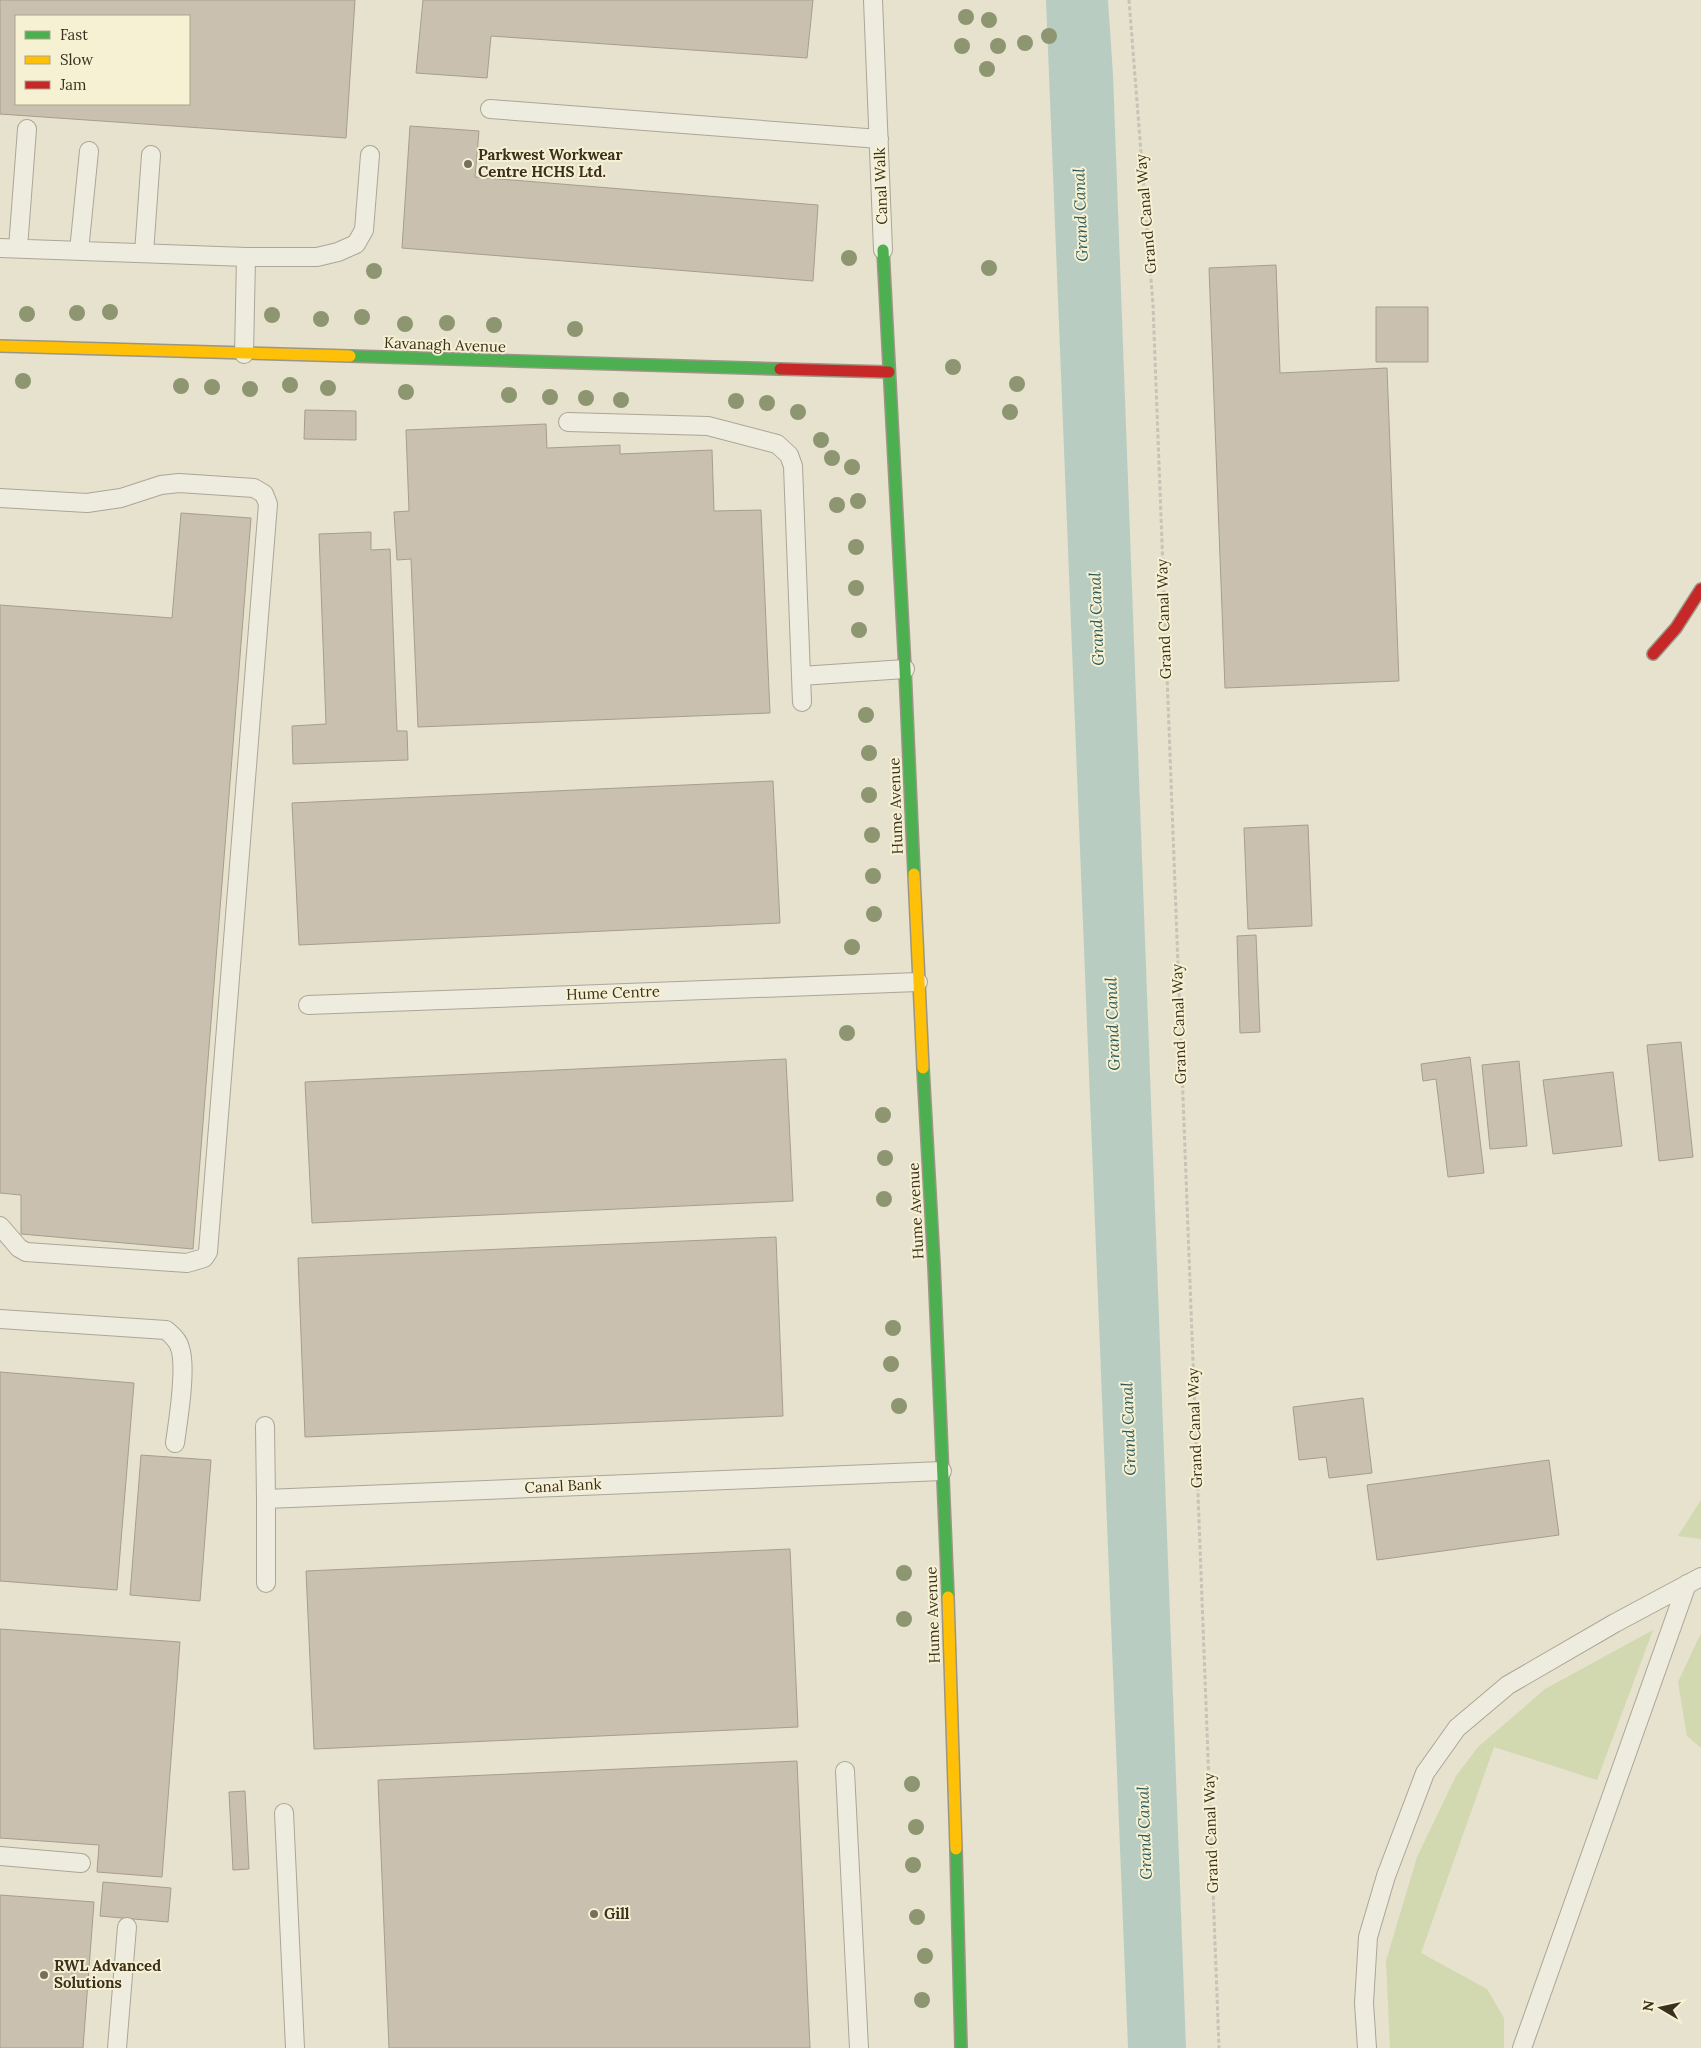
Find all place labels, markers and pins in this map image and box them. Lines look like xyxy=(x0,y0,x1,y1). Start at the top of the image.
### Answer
place label: Parkwest Workwear Centre HCHS Ltd. xyxy=(478,145,623,181)
marker: Parkwest Workwear Centre HCHS Ltd. xyxy=(462,158,474,170)
place label: Gill xyxy=(604,1904,630,1923)
marker: Gill xyxy=(588,1908,600,1920)
place label: RWL Advanced Solutions xyxy=(54,1956,161,1992)
marker: RWL Advanced Solutions xyxy=(38,1969,50,1981)

